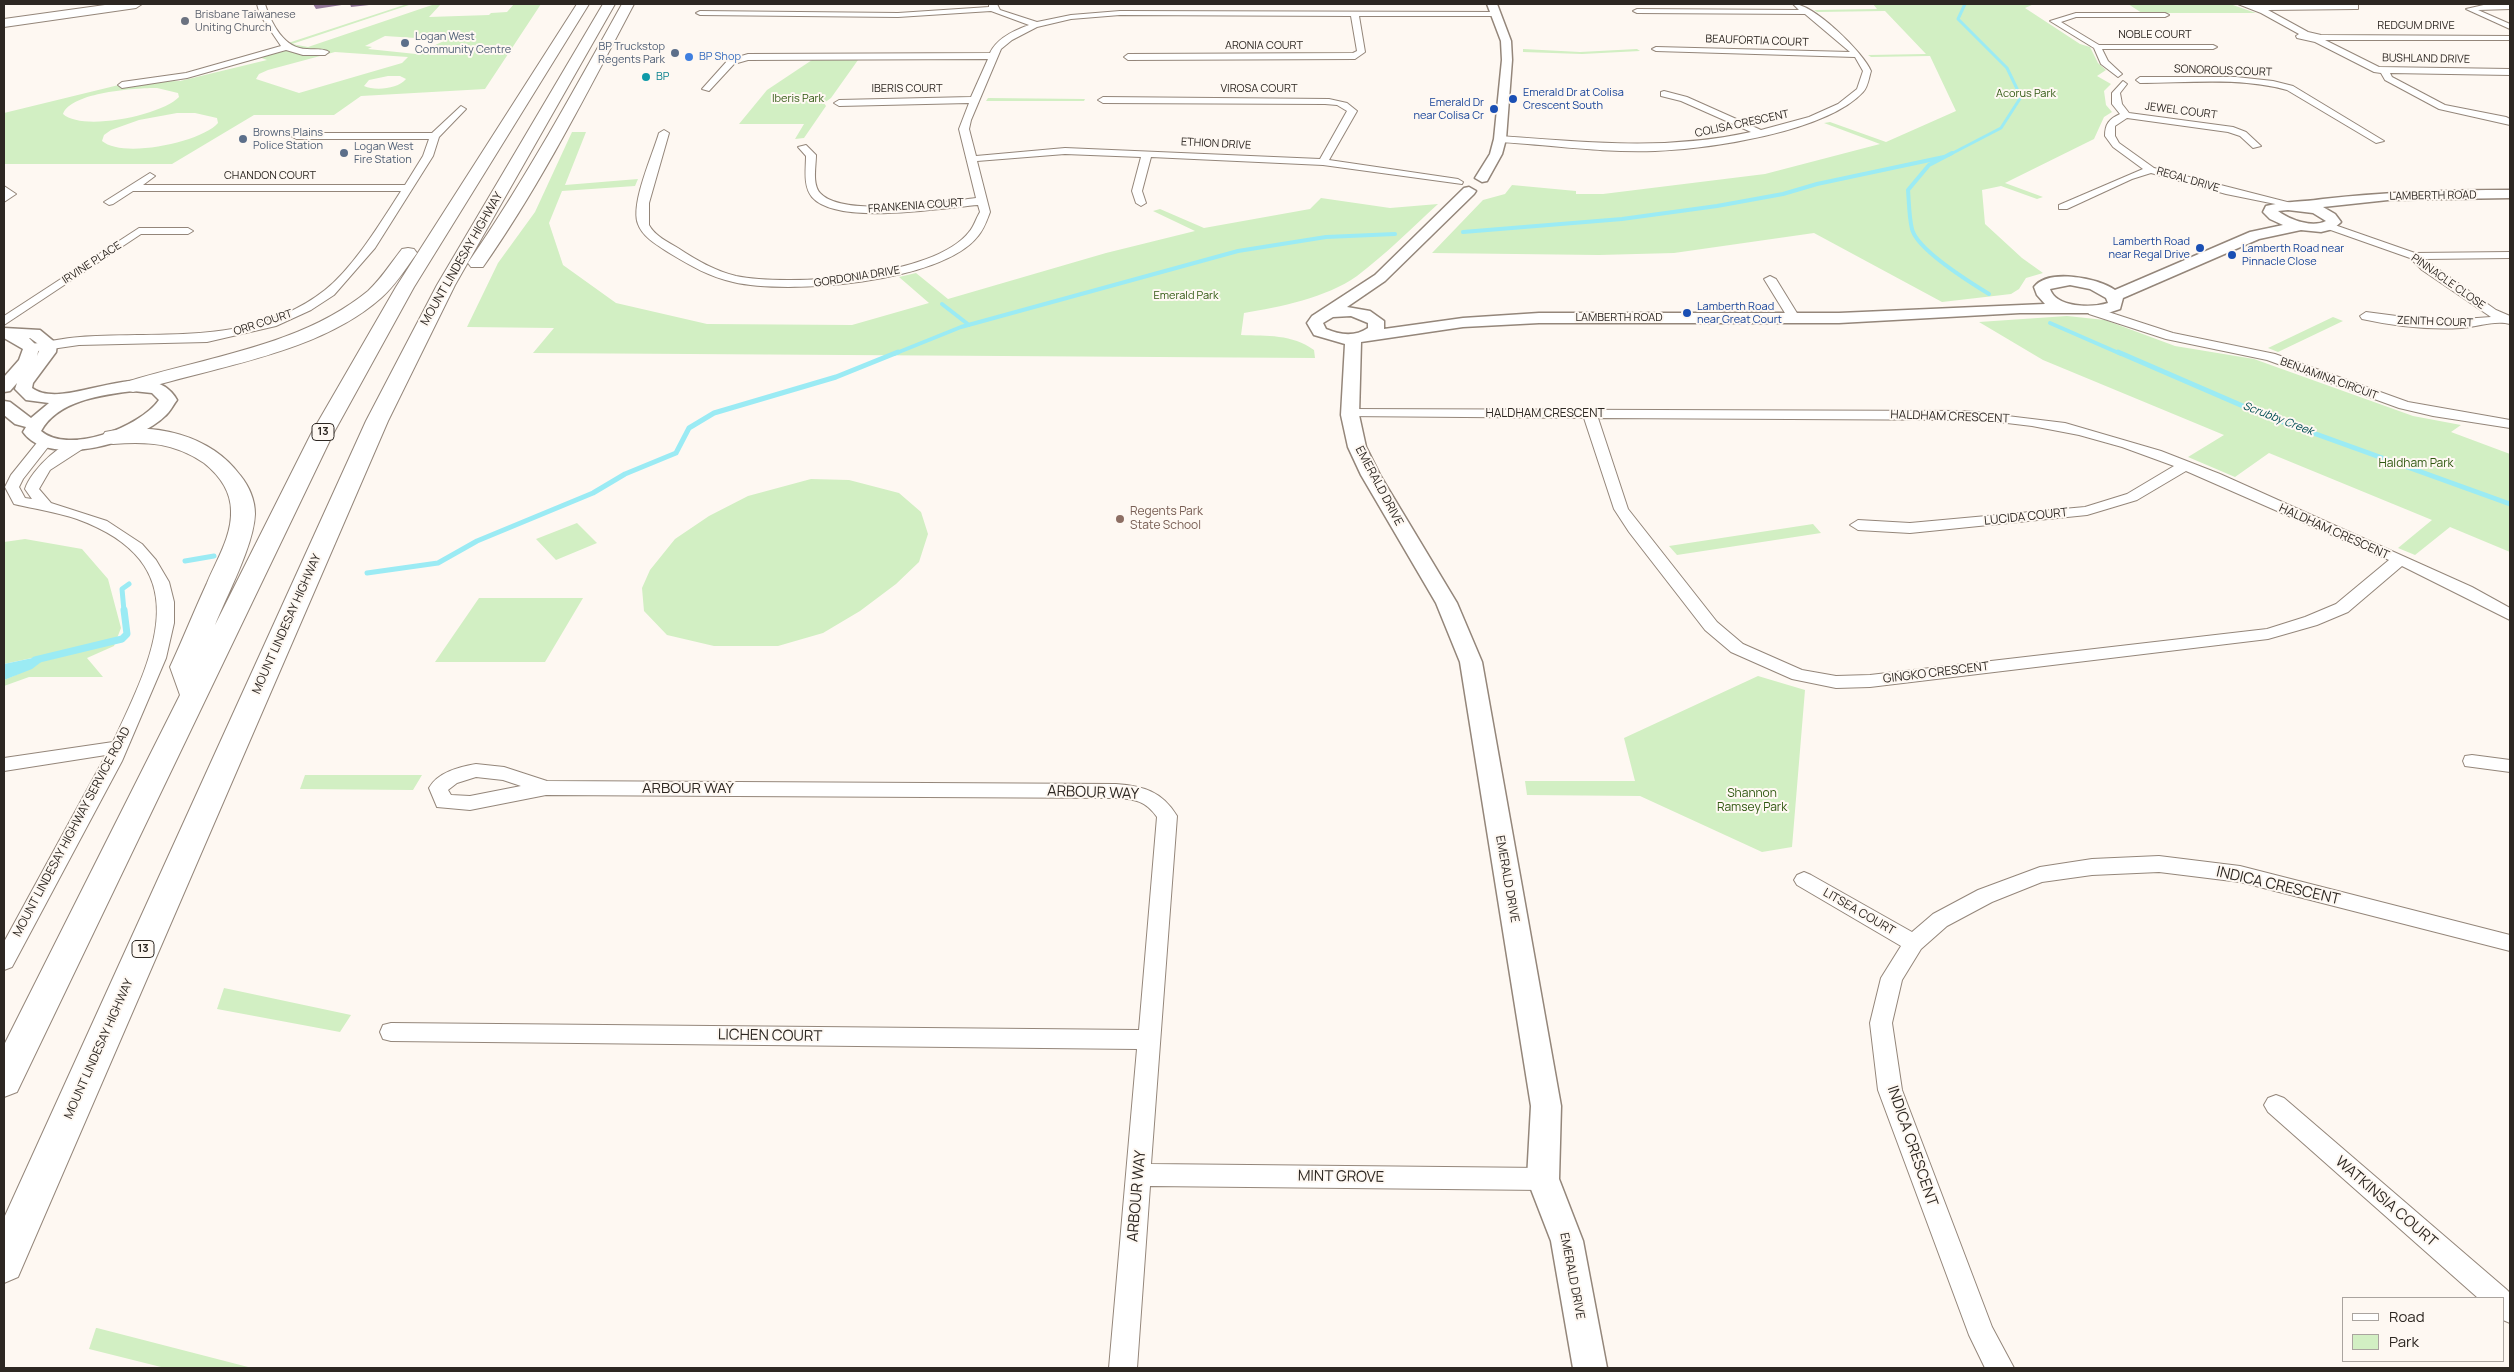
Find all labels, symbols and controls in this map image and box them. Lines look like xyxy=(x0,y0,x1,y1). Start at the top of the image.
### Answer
place label: Brisbane Taiwanese Uniting Church xyxy=(195,8,296,34)
marker: Brisbane Taiwanese Uniting Church xyxy=(179,15,191,27)
street label: REDGUM DRIVE xyxy=(2377,19,2455,33)
street label: NOBLE COURT xyxy=(2118,28,2192,42)
place label: Logan West Community Centre xyxy=(415,30,511,56)
street label: BEAUFORTIA COURT xyxy=(1705,33,1809,49)
marker: Logan West Community Centre xyxy=(399,37,411,49)
street label: ARONIA COURT xyxy=(1225,39,1303,53)
place label: BP Truckstop Regents Park xyxy=(598,40,665,66)
marker: BP Truckstop Regents Park xyxy=(669,47,681,59)
place label: BP Shop xyxy=(699,50,741,64)
marker: BP Shop xyxy=(683,51,695,63)
street label: BUSHLAND DRIVE xyxy=(2382,52,2470,66)
street label: SONOROUS COURT xyxy=(2174,63,2272,79)
place label: BP xyxy=(656,70,669,84)
marker: BP xyxy=(640,71,652,83)
street label: IBERIS COURT xyxy=(871,82,943,96)
street label: VIROSA COURT xyxy=(1220,82,1298,96)
place label: Emerald Dr at Colisa Crescent South xyxy=(1523,86,1624,112)
park label: Acorus Park xyxy=(1996,87,2056,101)
park label: Iberis Park xyxy=(772,92,824,106)
marker: Emerald Dr at Colisa Crescent South xyxy=(1507,93,1519,105)
place label: Emerald Dr near Colisa Cr xyxy=(1413,96,1484,122)
street label: JEWEL COURT xyxy=(2144,100,2218,122)
marker: Emerald Dr near Colisa Cr xyxy=(1488,103,1500,115)
street label: COLISA CRESCENT xyxy=(1694,108,1790,140)
place label: Browns Plains Police Station xyxy=(253,126,323,152)
marker: Browns Plains Police Station xyxy=(237,133,249,145)
street label: ETHION DRIVE xyxy=(1180,136,1252,152)
place label: Logan West Fire Station xyxy=(354,140,414,166)
marker: Logan West Fire Station xyxy=(338,147,350,159)
street label: REGAL DRIVE xyxy=(2155,165,2221,195)
street label: CHANDON COURT xyxy=(224,169,316,183)
street label: LAMBERTH ROAD xyxy=(2389,189,2477,203)
street label: MOUNT LINDESAY HIGHWAY xyxy=(418,190,506,328)
street label: FRANKENIA COURT xyxy=(868,196,964,216)
place label: Lamberth Road near Regal Drive xyxy=(2108,235,2190,261)
street label: IRVINE PLACE xyxy=(60,239,124,287)
marker: Lamberth Road near Regal Drive xyxy=(2194,242,2206,254)
place label: Lamberth Road near Pinnacle Close xyxy=(2242,242,2344,268)
marker: Lamberth Road near Pinnacle Close xyxy=(2226,249,2238,261)
street label: PINNACLE CLOSE xyxy=(2408,252,2488,312)
street label: GORDONIA DRIVE xyxy=(813,264,901,290)
park label: Emerald Park xyxy=(1153,289,1219,303)
place label: Lamberth Road near Great Court xyxy=(1697,300,1782,326)
street label: ORR COURT xyxy=(232,307,294,339)
marker: Lamberth Road near Great Court xyxy=(1681,307,1693,319)
street label: LAMBERTH ROAD xyxy=(1575,311,1663,325)
street label: ZENITH COURT xyxy=(2397,314,2473,330)
street label: BENJAMINA CIRCUIT xyxy=(2278,355,2380,403)
water label: Scrubby Creek xyxy=(2241,400,2315,438)
street label: HALDHAM CRESCENT xyxy=(1485,407,1605,421)
street label: HALDHAM CRESCENT xyxy=(1890,408,2010,426)
road number: 13 xyxy=(312,424,334,441)
street label: EMERALD DRIVE xyxy=(1352,444,1406,528)
park label: Haldham Park xyxy=(2378,457,2454,471)
street label: HALDHAM CRESCENT xyxy=(2277,501,2391,563)
place label: Regents Park State School xyxy=(1130,505,1203,533)
street label: LUCIDA COURT xyxy=(1983,505,2069,529)
marker: Regents Park State School xyxy=(1114,513,1126,525)
street label: MOUNT LINDESAY HIGHWAY xyxy=(250,552,324,696)
street label: GINGKO CRESCENT xyxy=(1882,659,1990,687)
street label: MOUNT LINDESAY HIGHWAY SERVICE ROAD xyxy=(10,725,134,939)
street label: ARBOUR WAY xyxy=(642,780,734,798)
street label: ARBOUR WAY xyxy=(1047,782,1139,804)
park label: Shannon Ramsey Park xyxy=(1717,787,1787,815)
street label: EMERALD DRIVE xyxy=(1492,834,1522,924)
street label: INDICA CRESCENT xyxy=(2214,863,2342,909)
street label: LITSEA COURT xyxy=(1820,886,1898,938)
road number: 13 xyxy=(132,941,154,958)
street label: MOUNT LINDESAY HIGHWAY xyxy=(62,977,136,1121)
street label: LICHEN COURT xyxy=(718,1026,822,1046)
street label: INDICA CRESCENT xyxy=(1883,1083,1941,1209)
street label: ARBOUR WAY xyxy=(1124,1149,1150,1243)
street label: WATKINSIA COURT xyxy=(2331,1153,2441,1251)
street label: MINT GROVE xyxy=(1298,1167,1384,1187)
street label: EMERALD DRIVE xyxy=(1557,1231,1587,1321)
legend xyxy=(2342,1297,2504,1362)
text: Road xyxy=(2389,1306,2425,1327)
text: Park xyxy=(2389,1331,2419,1352)

